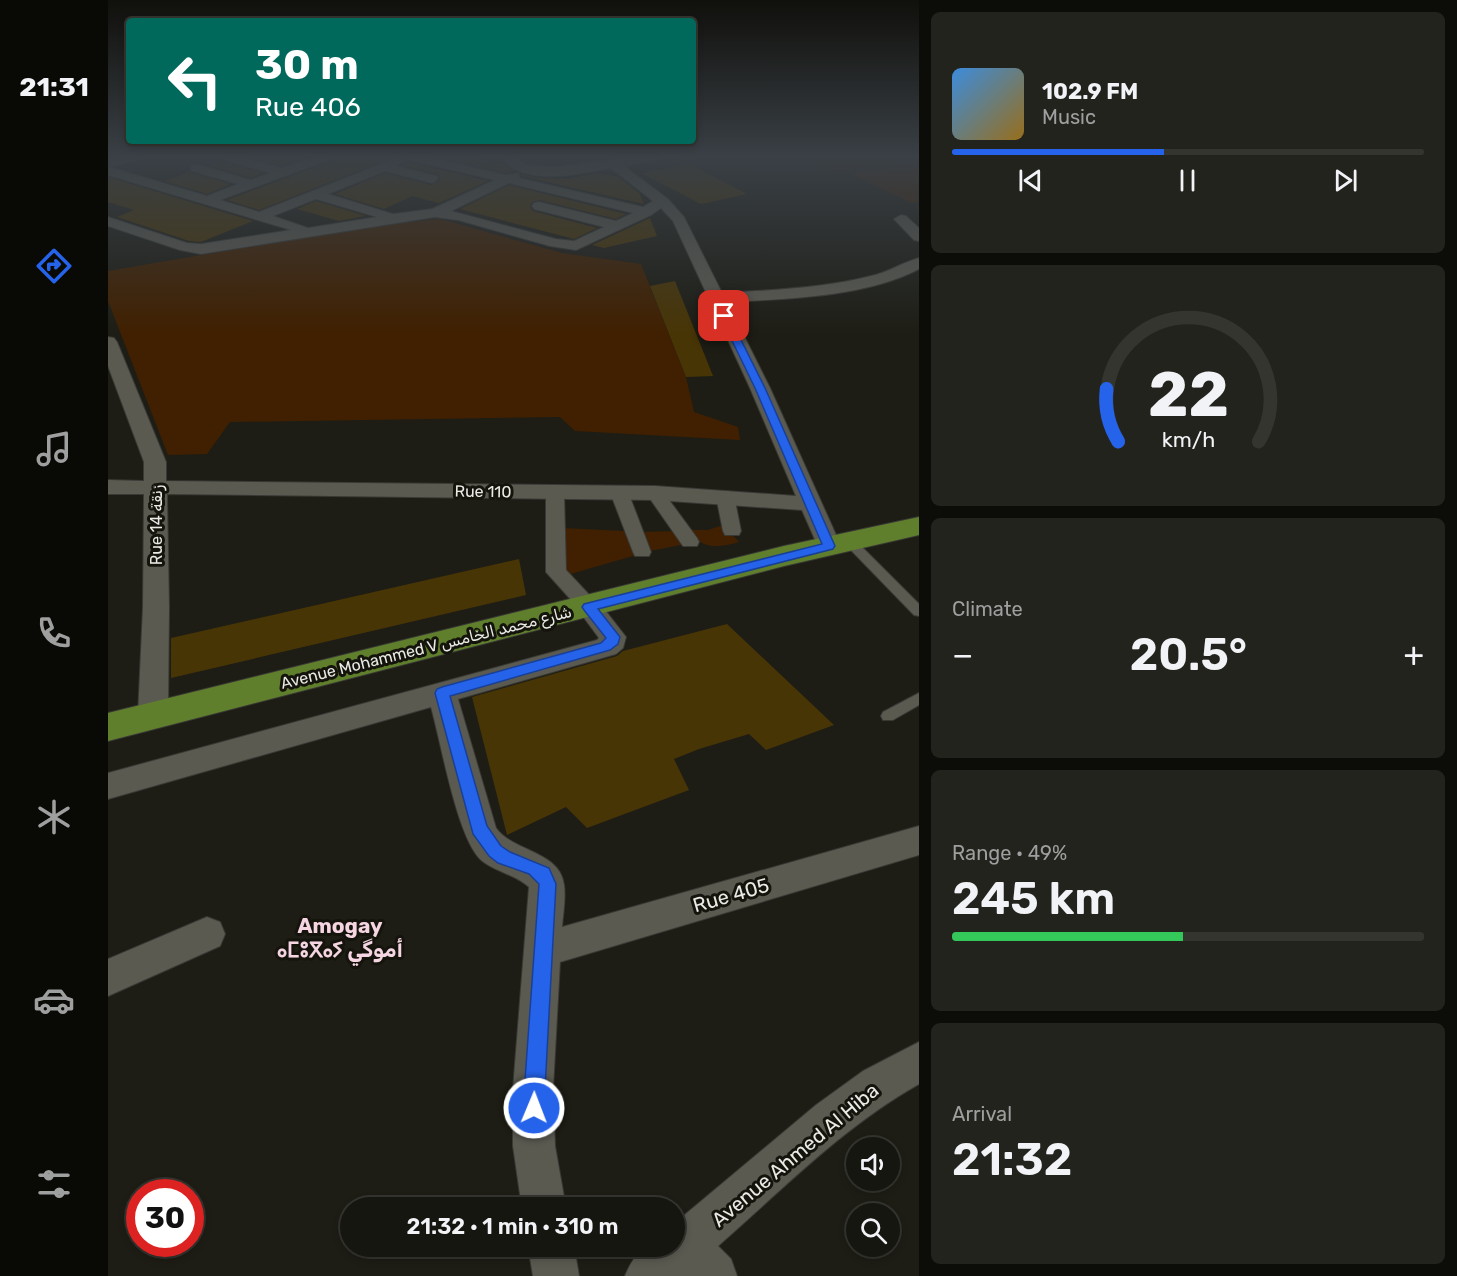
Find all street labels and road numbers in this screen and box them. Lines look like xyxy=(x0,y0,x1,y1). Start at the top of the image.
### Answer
street label: Rue 110 xyxy=(454,482,512,501)
street label: Rue 14 زنقة xyxy=(147,485,167,565)
street label: Avenue Mohammed V شارع محمد الخامس xyxy=(279,602,574,695)
street label: Rue 405 xyxy=(690,873,772,917)
street label: Avenue Ahmed Al Hiba xyxy=(707,1078,883,1232)

